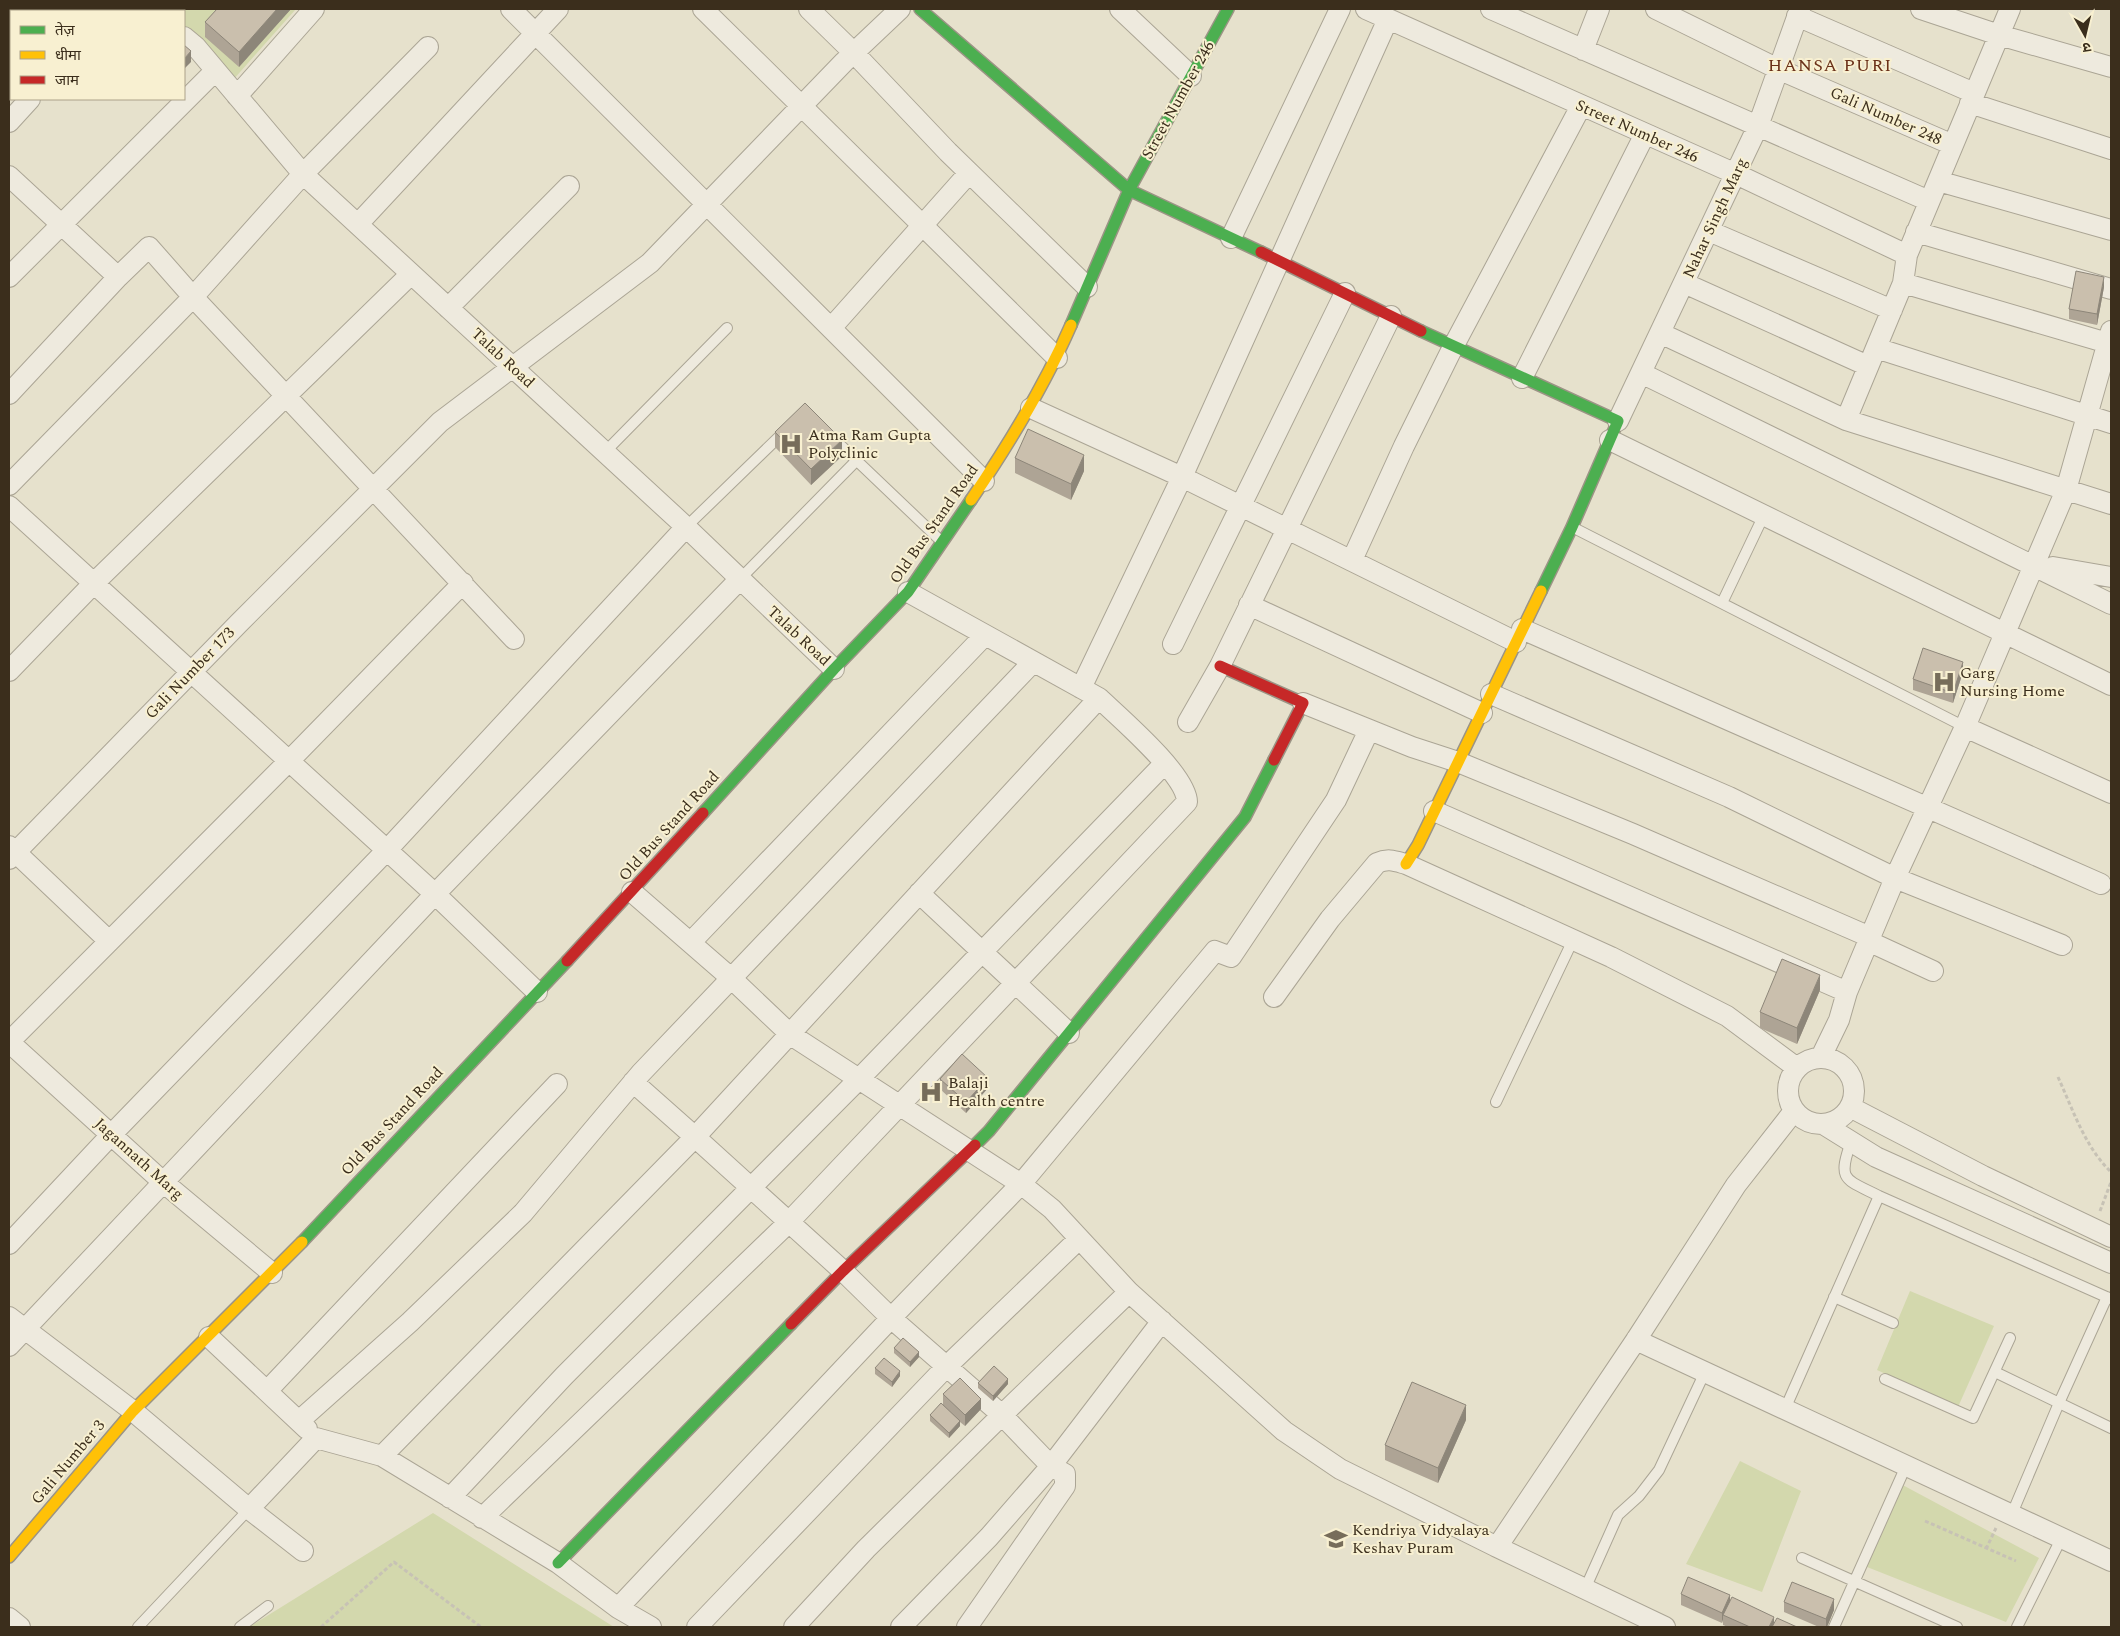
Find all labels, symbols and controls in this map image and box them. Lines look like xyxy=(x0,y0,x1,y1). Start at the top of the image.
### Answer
legend xyxy=(10,10,185,100)
north arrow xyxy=(2060,10,2110,60)
text: तेज़ xyxy=(55,19,76,42)
street label: Street Number 246 xyxy=(1135,36,1221,164)
text: उ xyxy=(2080,36,2092,58)
text: धीमा xyxy=(55,44,82,67)
district label: HANSA PURI xyxy=(1768,52,1892,79)
text: जाम xyxy=(55,69,80,92)
street label: Gali Number 248 xyxy=(1826,81,1946,151)
street label: Street Number 246 xyxy=(1572,93,1702,169)
street label: Nahar Singh Marg xyxy=(1677,154,1753,282)
street label: Talab Road xyxy=(466,322,540,394)
place label: Atma Ram Gupta Polyclinic xyxy=(808,423,931,465)
hospital icon: Atma Ram Gupta Polyclinic xyxy=(778,431,804,457)
street label: Old Bus Stand Road xyxy=(884,459,984,589)
street label: Talab Road xyxy=(762,600,836,672)
street label: Gali Number 173 xyxy=(140,621,240,725)
place label: Garg Nursing Home xyxy=(1960,661,2065,703)
hospital icon: Garg Nursing Home xyxy=(1931,669,1957,695)
street label: Old Bus Stand Road xyxy=(613,765,725,887)
street label: Old Bus Stand Road xyxy=(335,1061,449,1181)
place label: Balaji Health centre xyxy=(948,1071,1045,1113)
hospital icon: Balaji Health centre xyxy=(918,1079,944,1105)
street label: Jagannath Marg xyxy=(89,1112,189,1206)
street label: Gali Number 3 xyxy=(25,1414,111,1510)
place label: Kendriya Vidyalaya Keshav Puram xyxy=(1352,1518,1489,1560)
school or university icon: Kendriya Vidyalaya Keshav Puram xyxy=(1323,1526,1349,1552)

